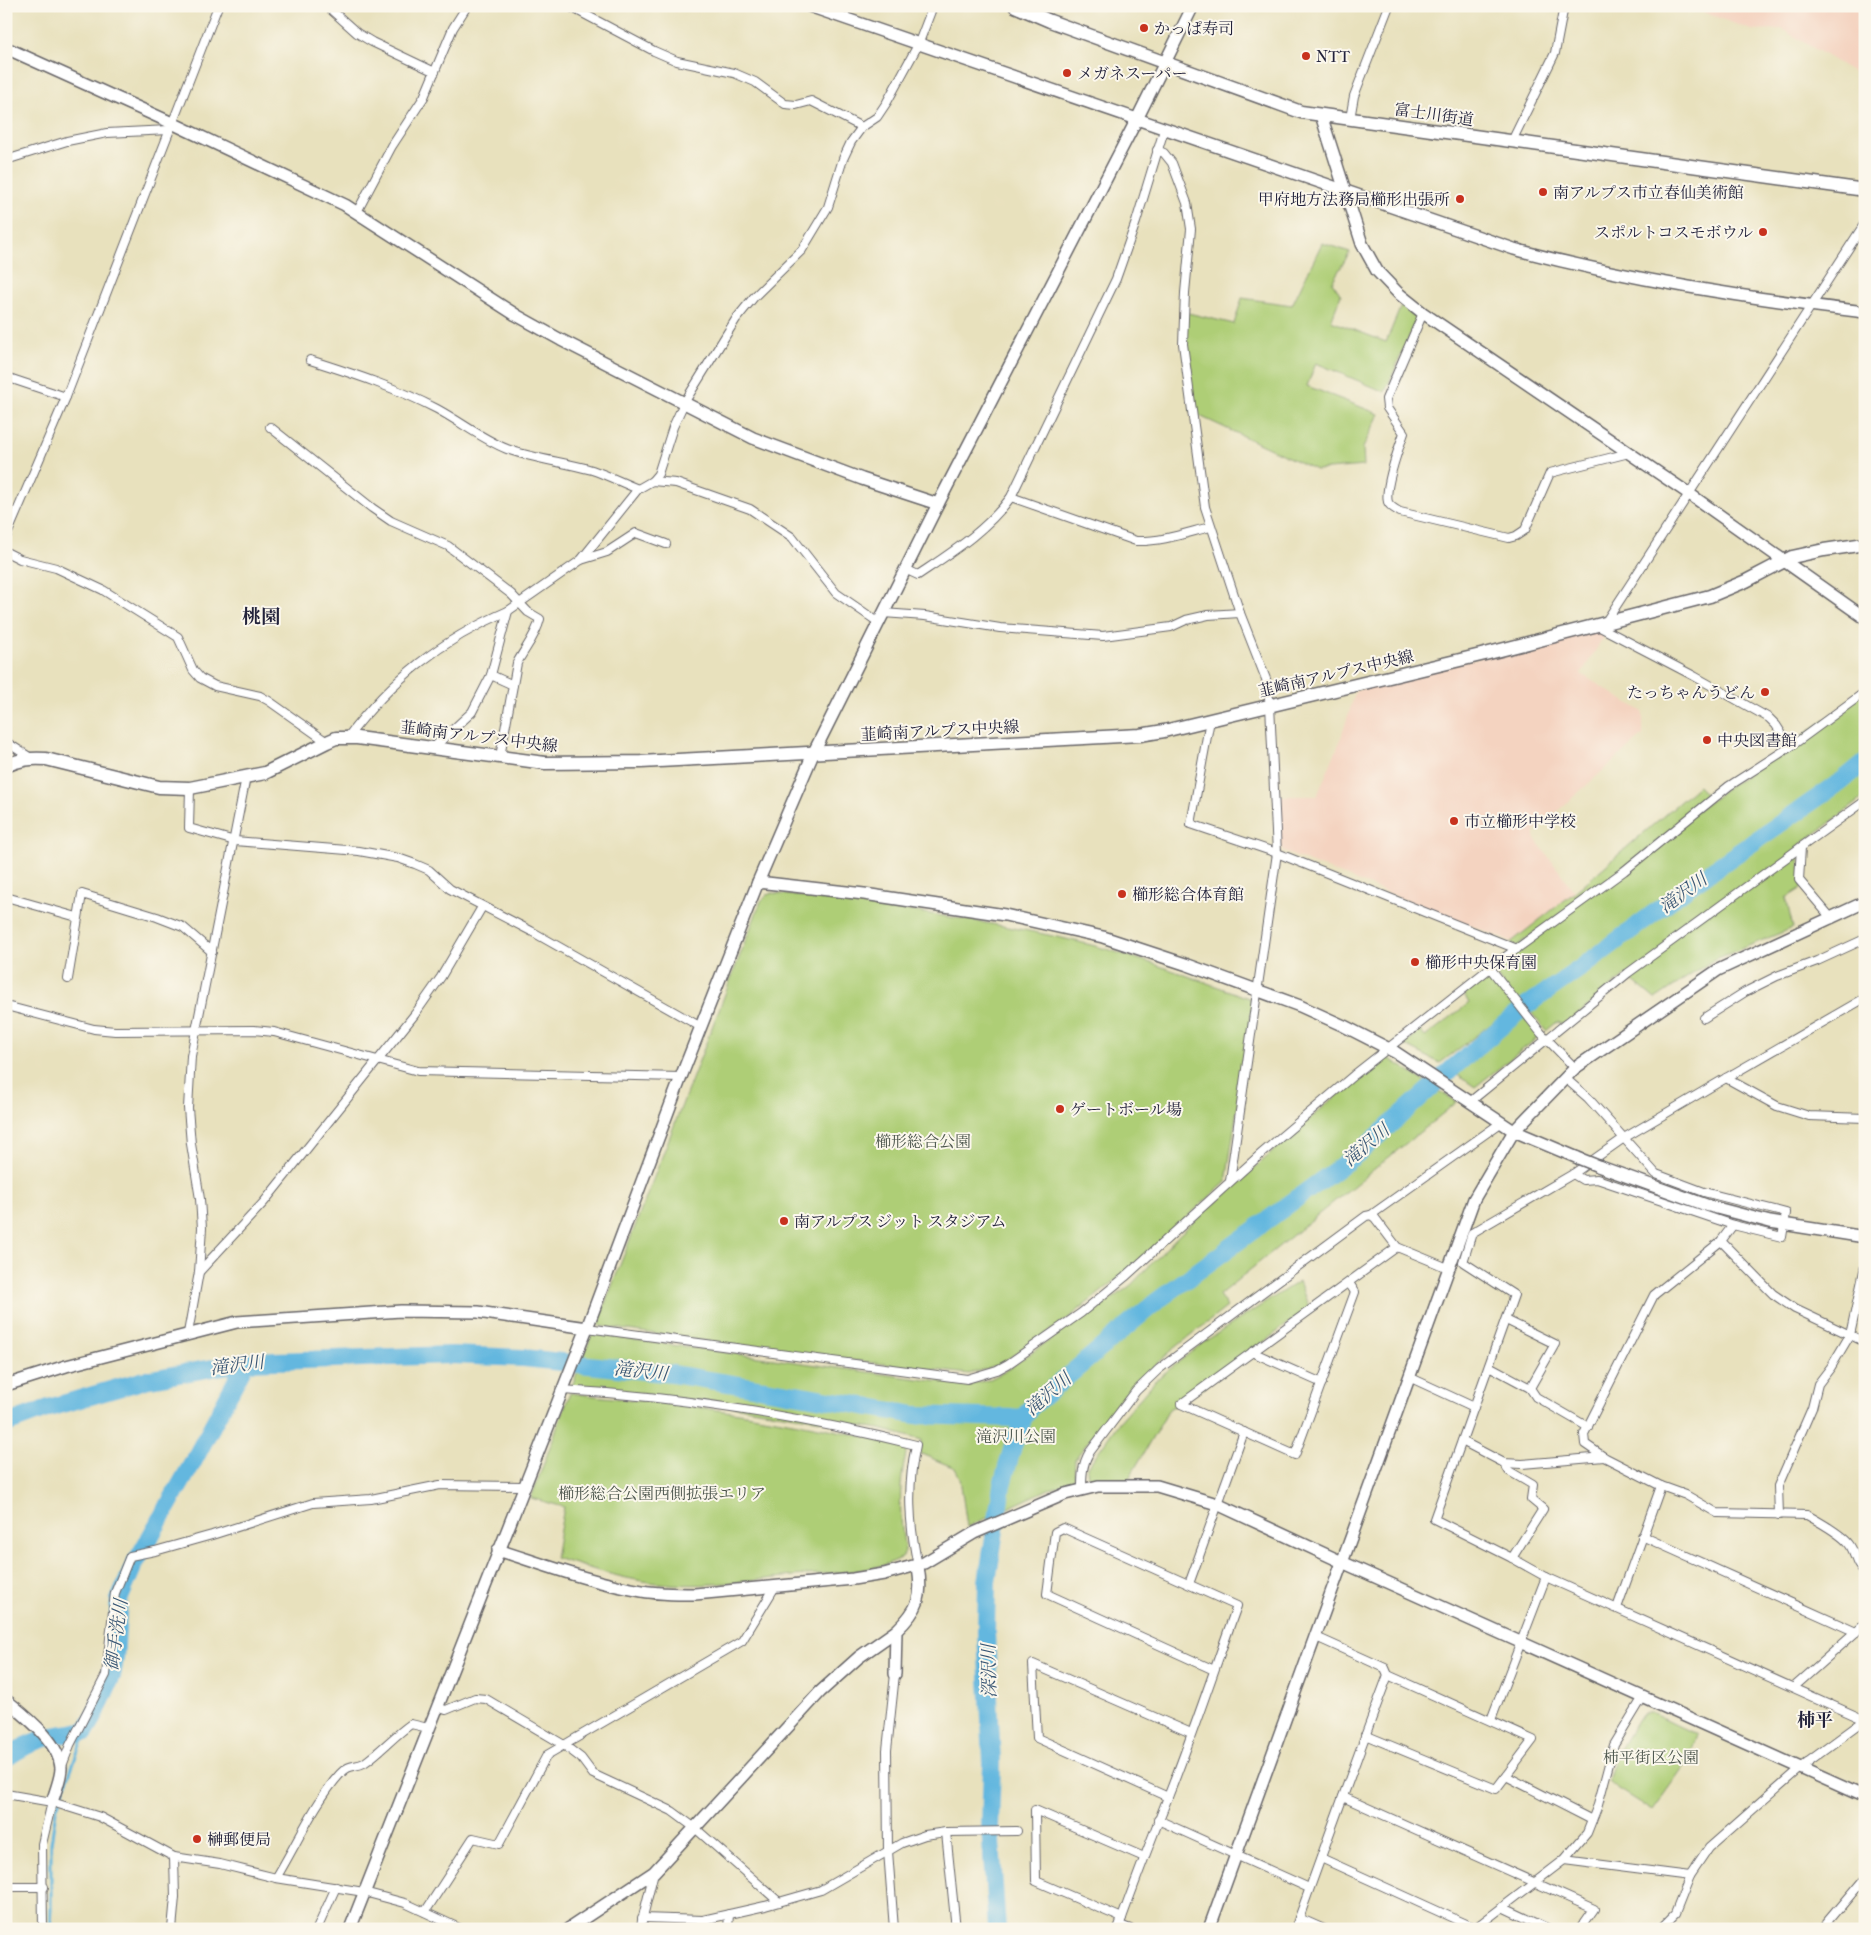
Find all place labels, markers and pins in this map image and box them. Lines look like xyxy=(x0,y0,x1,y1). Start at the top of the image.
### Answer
place label: かっぱ寿司 xyxy=(1154,19,1234,38)
marker: かっぱ寿司 xyxy=(1138,22,1150,34)
place label: NTT xyxy=(1316,47,1350,66)
marker: NTT xyxy=(1300,50,1312,62)
place label: メガネスーパー xyxy=(1077,64,1187,83)
marker: メガネスーパー xyxy=(1061,67,1073,79)
place label: 南アルプス市立春仙美術館 xyxy=(1553,183,1744,202)
marker: 南アルプス市立春仙美術館 xyxy=(1537,186,1549,198)
place label: 甲府地方法務局櫛形出張所 xyxy=(1258,190,1450,209)
marker: 甲府地方法務局櫛形出張所 xyxy=(1454,193,1466,205)
place label: スポルトコスモボウル xyxy=(1594,223,1753,242)
marker: スポルトコスモボウル xyxy=(1757,226,1769,238)
place label: たっちゃんうどん xyxy=(1627,683,1755,702)
marker: たっちゃんうどん xyxy=(1759,686,1771,698)
place label: 中央図書館 xyxy=(1717,731,1797,750)
marker: 中央図書館 xyxy=(1701,734,1713,746)
place label: 市立櫛形中学校 xyxy=(1464,812,1576,831)
marker: 市立櫛形中学校 xyxy=(1448,815,1460,827)
place label: 櫛形総合体育館 xyxy=(1132,885,1244,904)
marker: 櫛形総合体育館 xyxy=(1116,888,1128,900)
place label: 櫛形中央保育園 xyxy=(1425,953,1537,972)
marker: 櫛形中央保育園 xyxy=(1409,956,1421,968)
place label: ゲートボール場 xyxy=(1070,1100,1182,1119)
marker: ゲートボール場 xyxy=(1054,1103,1066,1115)
place label: 南アルプス ジット スタジアム xyxy=(794,1212,1006,1231)
marker: 南アルプス ジット スタジアム xyxy=(778,1215,790,1227)
place label: 榊郵便局 xyxy=(207,1830,271,1849)
marker: 榊郵便局 xyxy=(191,1833,203,1845)

